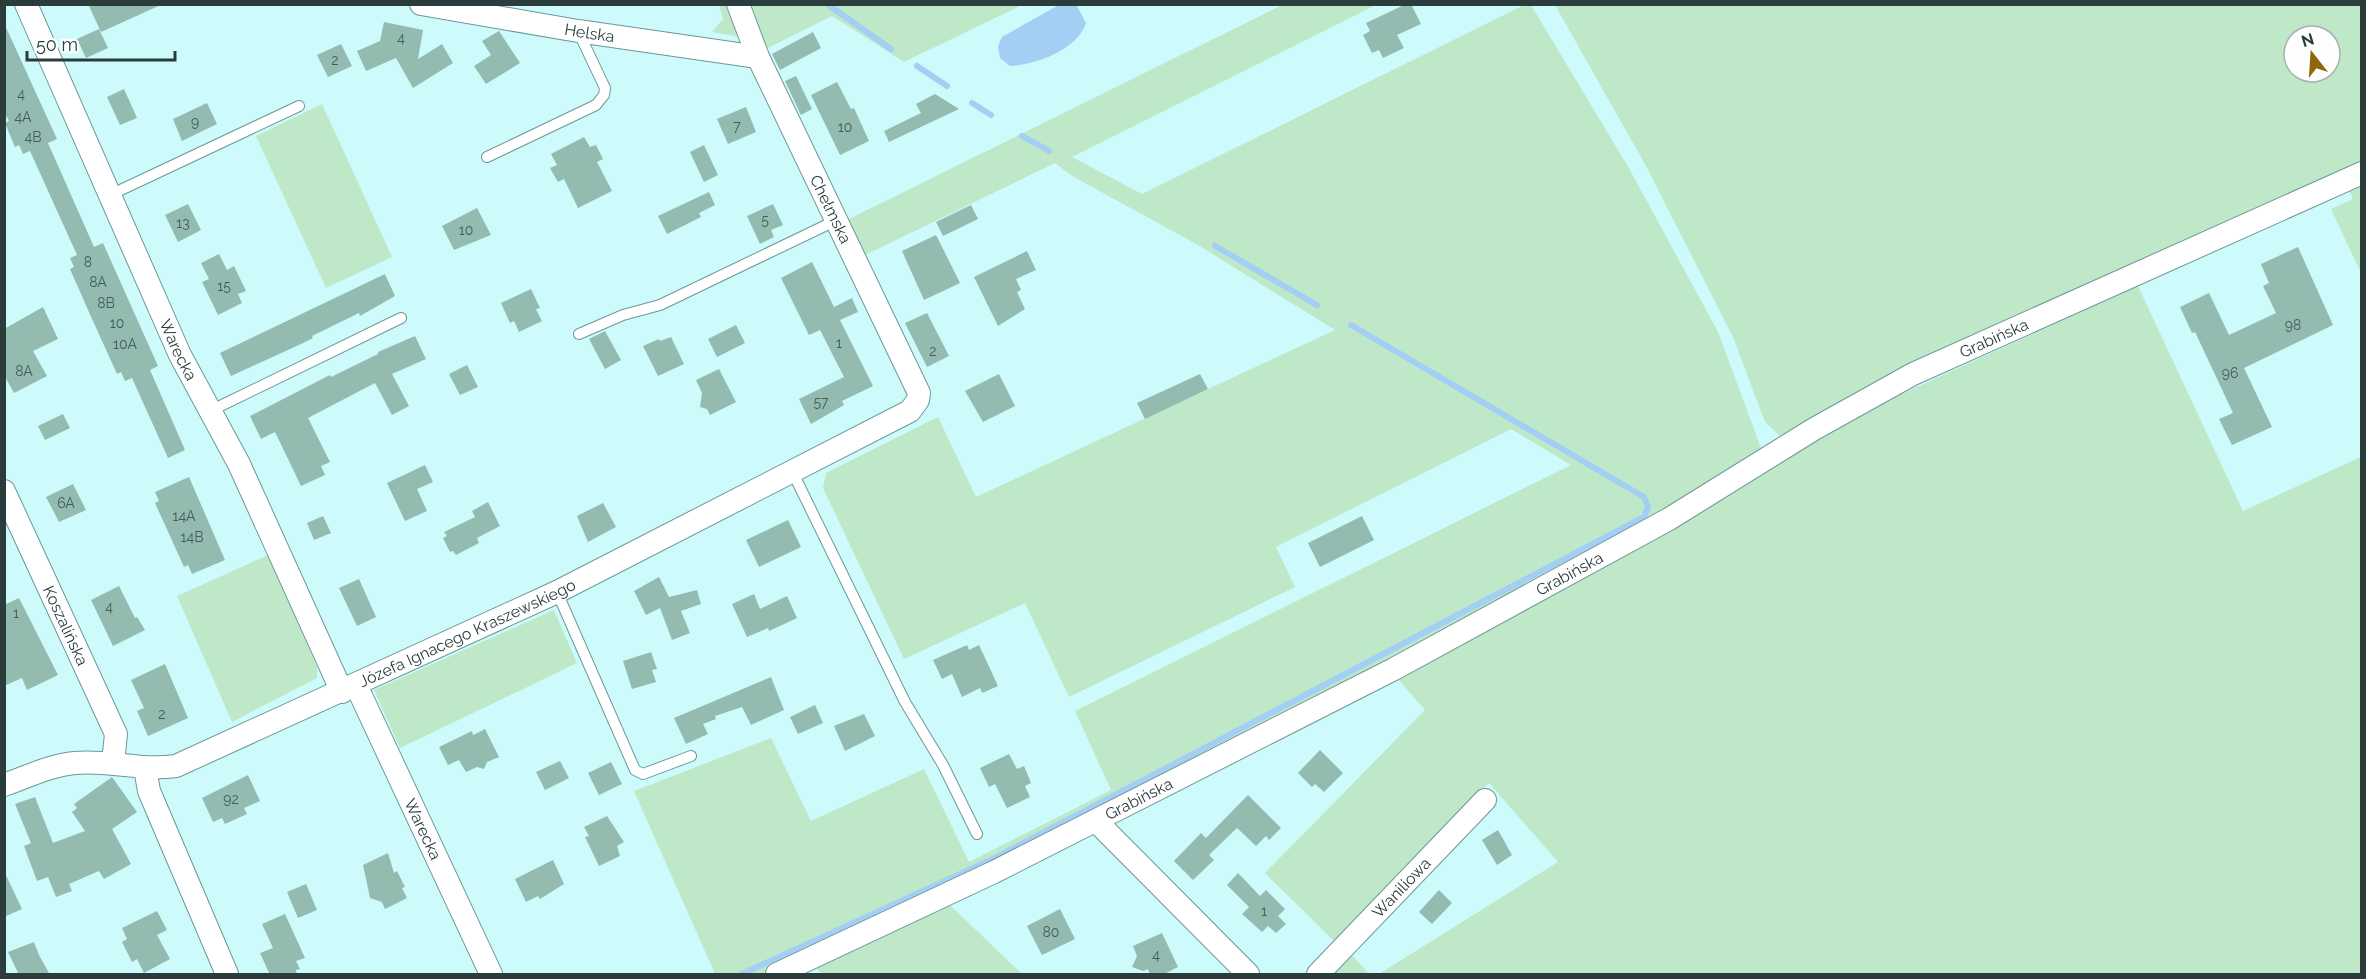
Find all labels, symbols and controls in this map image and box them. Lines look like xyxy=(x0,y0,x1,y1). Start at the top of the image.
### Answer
street label: Helska xyxy=(563,20,616,46)
scale bar xyxy=(27,24,176,62)
north arrow xyxy=(2282,24,2342,84)
text: N xyxy=(2299,29,2316,51)
house number: 4 xyxy=(397,30,405,46)
text: 50 m xyxy=(36,34,78,55)
house number: 2 xyxy=(331,52,339,68)
house number: 4 xyxy=(17,86,25,102)
house number: 4A xyxy=(14,109,32,125)
house number: 9 xyxy=(191,114,199,130)
house number: 7 xyxy=(733,118,741,134)
house number: 10 xyxy=(838,119,852,135)
house number: 4B xyxy=(25,129,41,145)
street label: Chełmska xyxy=(806,172,855,247)
house number: 5 xyxy=(761,212,769,228)
house number: 13 xyxy=(176,215,190,231)
house number: 10 xyxy=(459,222,473,238)
house number: 8 xyxy=(84,254,92,270)
house number: 8A xyxy=(89,274,107,290)
house number: 15 xyxy=(217,278,231,294)
house number: 8B xyxy=(97,295,115,311)
house number: 10 xyxy=(110,315,124,331)
street label: Grabińska xyxy=(1957,315,2031,362)
street label: Warecka xyxy=(156,317,201,384)
house number: 98 xyxy=(2285,317,2301,333)
house number: 1 xyxy=(836,335,842,351)
house number: 10A xyxy=(113,336,137,352)
house number: 2 xyxy=(929,343,937,359)
house number: 8A xyxy=(15,363,33,379)
house number: 96 xyxy=(2222,365,2238,381)
house number: 57 xyxy=(813,394,829,410)
house number: 6A xyxy=(57,495,75,511)
house number: 14A xyxy=(172,508,196,524)
house number: 14B xyxy=(181,529,203,545)
street label: Grabińska xyxy=(1533,548,1606,600)
street label: Józefa Ignacego Kraszewskiego xyxy=(356,575,579,691)
street label: Koszalińska xyxy=(39,583,92,669)
house number: 4 xyxy=(105,599,113,615)
house number: 1 xyxy=(13,605,19,621)
house number: 2 xyxy=(158,706,166,722)
street label: Grabińska xyxy=(1102,774,1176,824)
house number: 92 xyxy=(223,791,239,807)
street label: Warecka xyxy=(400,796,445,863)
street label: Waniliowa xyxy=(1368,854,1435,922)
house number: 1 xyxy=(1261,903,1267,919)
house number: 80 xyxy=(1043,924,1059,940)
house number: 4 xyxy=(1152,947,1160,963)

